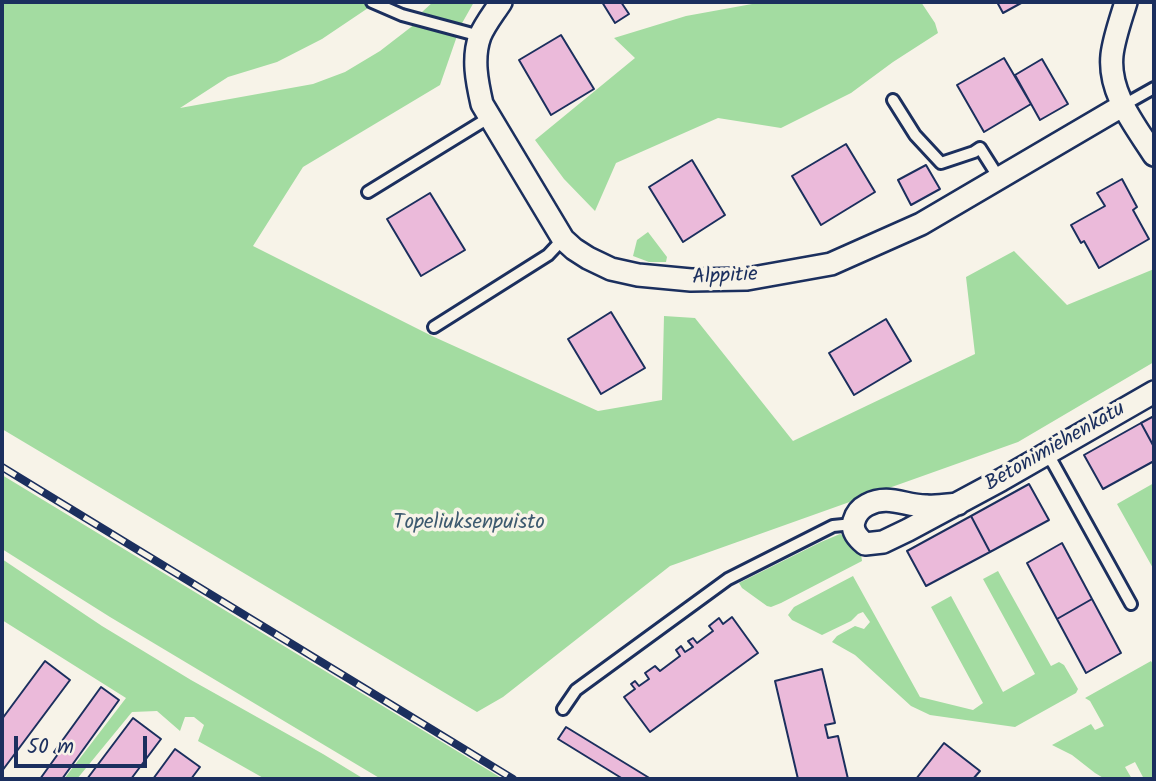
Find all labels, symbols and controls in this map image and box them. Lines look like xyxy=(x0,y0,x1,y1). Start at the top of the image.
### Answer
street label: Alppitie xyxy=(692,264,758,292)
street label: Betonimiehenkatu xyxy=(981,398,1131,498)
park label: Topeliuksenpuisto xyxy=(393,511,545,537)
scale bar xyxy=(18,722,150,766)
text: 50 m xyxy=(27,731,74,764)

